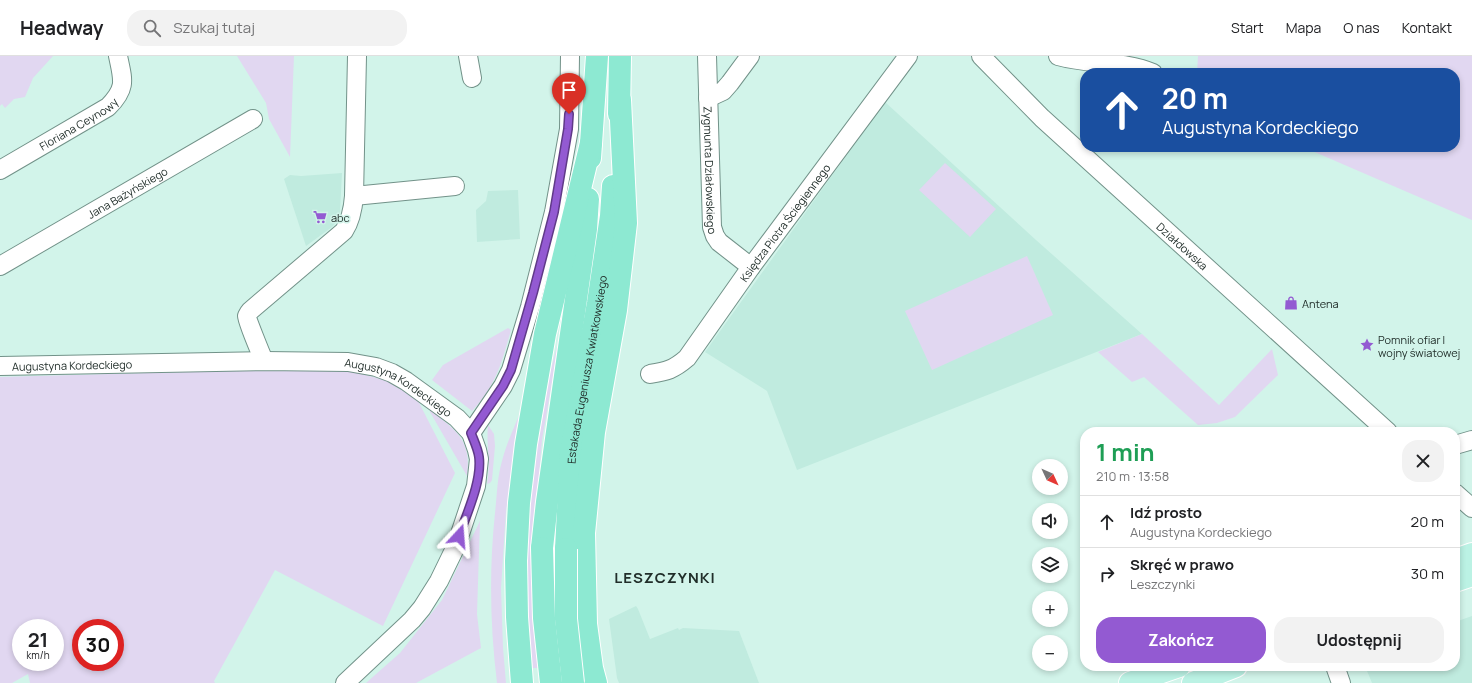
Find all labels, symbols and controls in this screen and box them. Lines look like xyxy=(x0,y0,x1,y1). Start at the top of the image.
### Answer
search box xyxy=(127,10,407,46)
text: Headway xyxy=(20,15,103,41)
icon: search xyxy=(141,17,163,39)
text: Szukaj tutaj xyxy=(173,17,255,38)
text: Start xyxy=(1231,18,1264,37)
text: Mapa xyxy=(1286,18,1321,37)
text: O nas xyxy=(1343,18,1380,37)
text: Kontakt xyxy=(1402,18,1452,37)
pin xyxy=(552,73,586,114)
icon: arrive xyxy=(558,79,580,101)
text: 20 m xyxy=(1162,79,1228,117)
icon: ahead xyxy=(1096,84,1148,136)
street label: Floriana Ceynowy xyxy=(36,94,121,153)
street label: Zygmunta Działowskiego xyxy=(701,106,721,236)
text: Augustyna Kordeckiego xyxy=(1162,115,1359,139)
street label: Księdza Piotra Ściegiennego xyxy=(736,160,833,284)
street label: Jana Bażyńskiego xyxy=(84,163,170,221)
supermarket icon: abc xyxy=(312,209,328,225)
place label: abc xyxy=(331,210,350,225)
street label: Działdowska xyxy=(1154,219,1212,273)
street label: Estakada Eugeniusza Kwiatkowskiego xyxy=(563,274,610,464)
shop icon: Antena xyxy=(1283,295,1299,311)
place label: Antena xyxy=(1302,296,1339,311)
place label: Pomnik ofiar I wojny światowej xyxy=(1378,332,1460,360)
place icon: Pomnik ofiar I wojny światowej xyxy=(1359,337,1375,353)
street label: Augustyna Kordeckiego xyxy=(344,354,456,420)
street label: Augustyna Kordeckiego xyxy=(12,356,133,373)
text: 1 min xyxy=(1096,435,1155,468)
button: close xyxy=(1402,440,1444,482)
north arrow xyxy=(1032,459,1068,495)
map controls xyxy=(1032,459,1068,671)
text: 210 m · 13:58 xyxy=(1096,467,1169,485)
text: Idź prosto xyxy=(1130,502,1202,523)
button: sound xyxy=(1032,503,1068,539)
icon: ahead xyxy=(1096,511,1118,533)
text: 20 m xyxy=(1411,511,1444,532)
position arrow xyxy=(438,515,480,557)
text: Augustyna Kordeckiego xyxy=(1130,523,1272,541)
button: layers xyxy=(1032,547,1068,583)
text: Skręć w prawo xyxy=(1130,554,1234,575)
icon: right xyxy=(1096,563,1118,585)
text: 30 m xyxy=(1411,563,1444,584)
district label: LESZCZYNKI xyxy=(614,567,716,588)
text: Leszczynki xyxy=(1130,575,1195,593)
button: + xyxy=(1032,591,1068,627)
button: Zakończ xyxy=(1096,617,1266,663)
button: Udostępnij xyxy=(1274,617,1444,663)
speed limit sign: 30 xyxy=(72,619,124,671)
text: 21 xyxy=(28,626,48,653)
button: − xyxy=(1032,635,1068,671)
text: km/h xyxy=(26,648,50,662)

